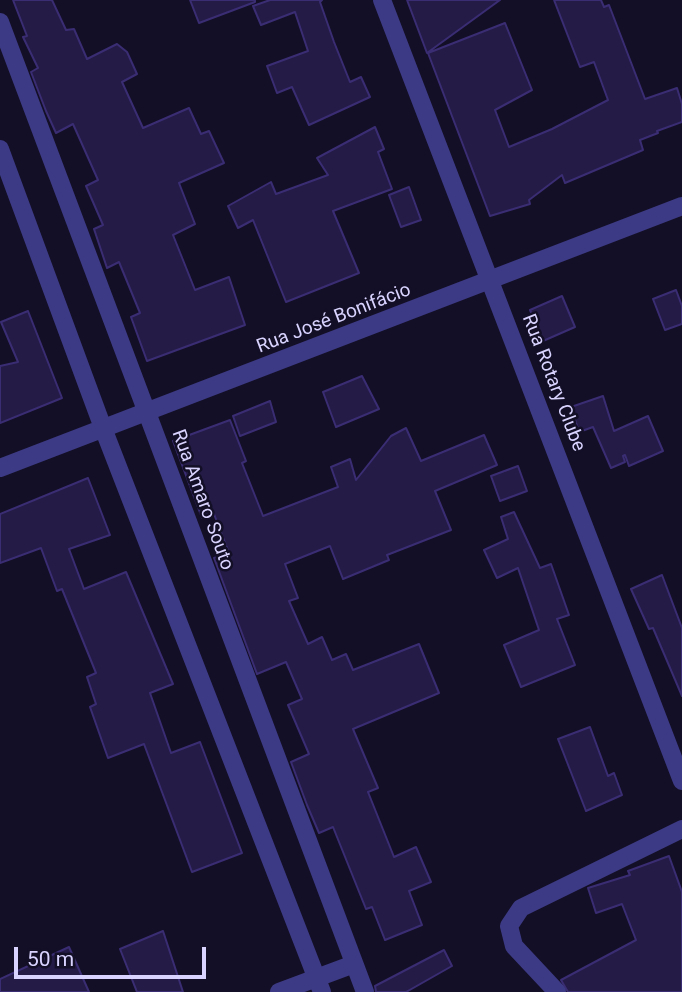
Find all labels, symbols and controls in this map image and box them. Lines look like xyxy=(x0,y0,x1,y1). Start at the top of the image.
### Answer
street label: Rua José Bonifácio xyxy=(254,279,414,359)
street label: Rua Rotary Clube xyxy=(516,311,590,455)
street label: Rua Amaro Souto xyxy=(166,427,238,573)
scale bar xyxy=(18,932,210,976)
text: 50 m xyxy=(27,947,74,971)

